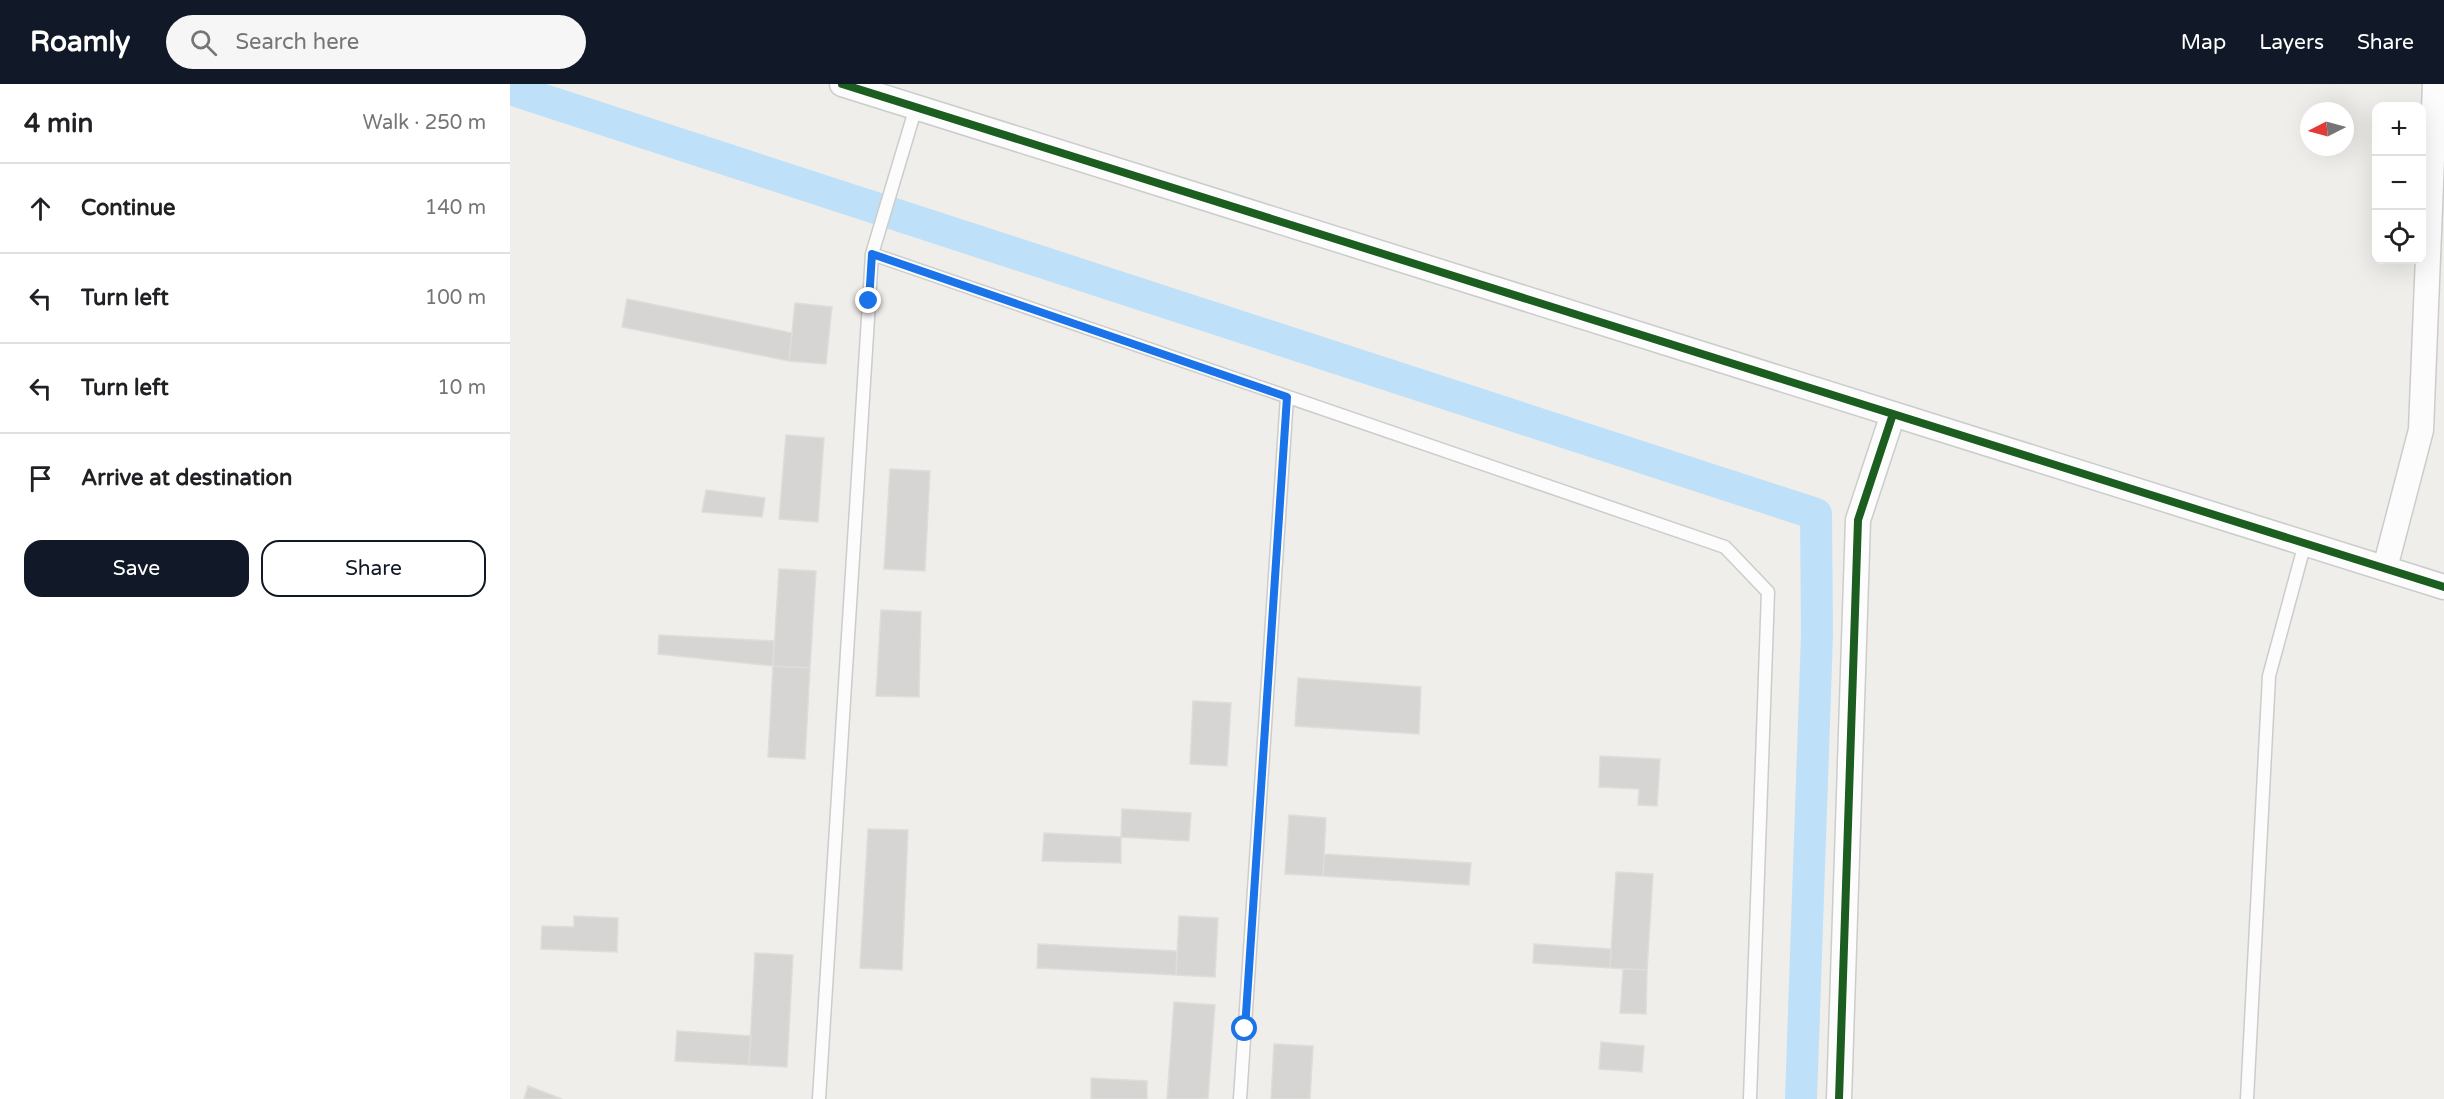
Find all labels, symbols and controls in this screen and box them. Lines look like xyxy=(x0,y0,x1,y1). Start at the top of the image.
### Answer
search box xyxy=(166,15,586,69)
text: Roamly xyxy=(30,25,130,59)
icon: search xyxy=(187,26,220,59)
text: Search here xyxy=(235,29,359,55)
text: Map xyxy=(2181,30,2226,55)
text: Layers xyxy=(2259,30,2324,55)
text: Share xyxy=(2357,30,2414,55)
north arrow xyxy=(2300,102,2354,156)
map controls xyxy=(2372,102,2426,264)
button: + xyxy=(2372,102,2426,156)
text: 4 min xyxy=(24,108,93,139)
text: Walk · 250 m xyxy=(363,111,486,135)
button: − xyxy=(2372,156,2426,210)
icon: ahead xyxy=(24,192,57,225)
text: Continue xyxy=(81,195,176,221)
text: 140 m xyxy=(425,196,486,220)
button: locate xyxy=(2372,210,2426,264)
icon: left xyxy=(24,282,57,315)
text: Turn left xyxy=(81,285,169,311)
text: 100 m xyxy=(425,286,486,310)
route end xyxy=(855,287,881,313)
icon: left xyxy=(24,372,57,405)
text: Turn left xyxy=(81,375,169,401)
text: 10 m xyxy=(437,376,486,400)
icon: arrive xyxy=(24,462,57,495)
text: Arrive at destination xyxy=(81,465,292,491)
button: Save xyxy=(24,540,249,597)
button: Share xyxy=(261,540,486,597)
route start xyxy=(1231,1015,1257,1041)

